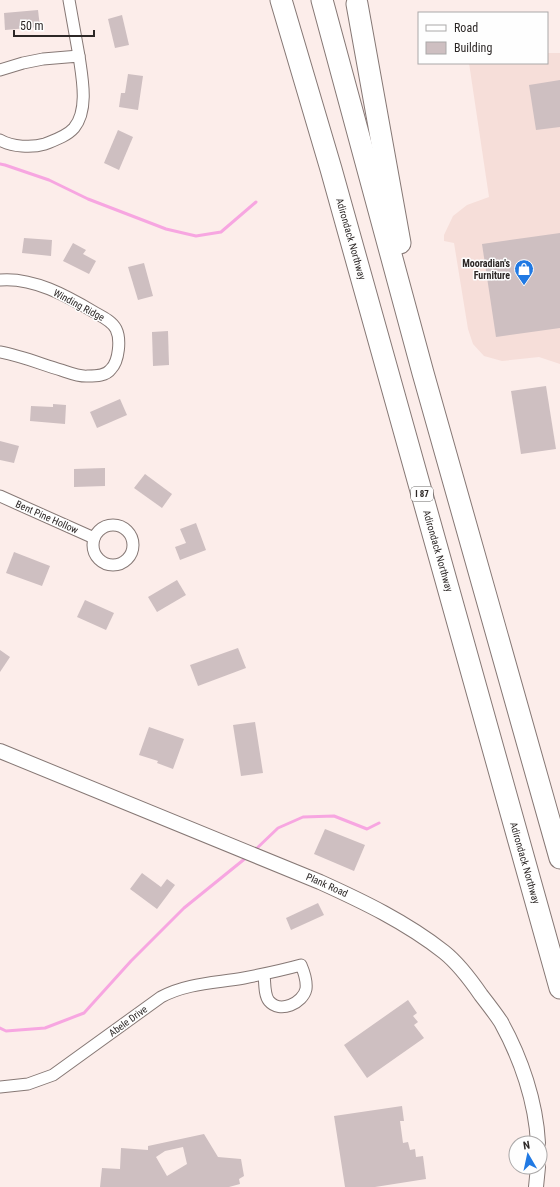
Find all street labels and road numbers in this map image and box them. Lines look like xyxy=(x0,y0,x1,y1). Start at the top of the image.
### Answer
street label: Adirondack Northway xyxy=(334,197,368,281)
street label: Winding Ridge xyxy=(52,287,107,323)
road number: I 87 xyxy=(411,487,433,501)
street label: Bent Pine Hollow xyxy=(14,498,80,536)
street label: Adirondack Northway xyxy=(421,509,455,593)
street label: Adirondack Northway xyxy=(508,821,542,905)
street label: Plank Road xyxy=(305,871,350,899)
street label: Abele Drive xyxy=(107,1003,150,1039)

